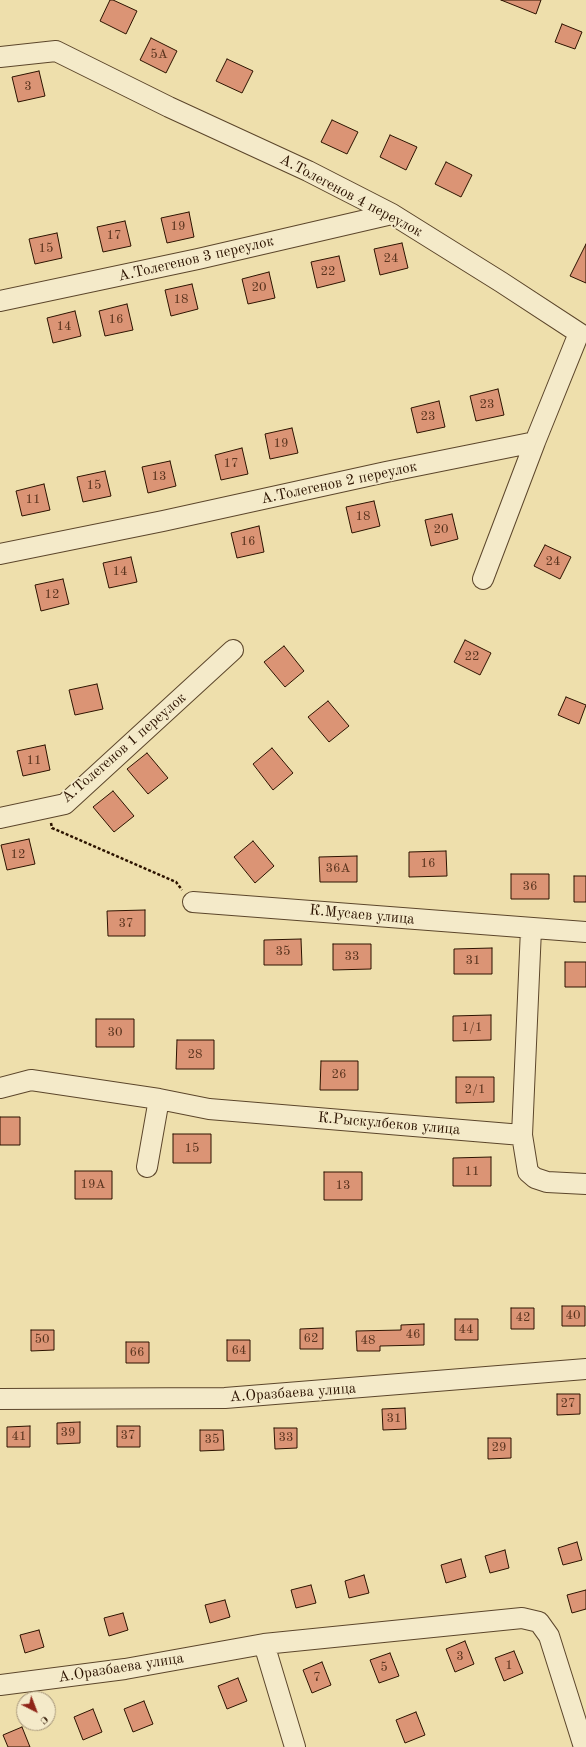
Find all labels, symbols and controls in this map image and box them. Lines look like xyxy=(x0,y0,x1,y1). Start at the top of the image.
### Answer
house number: 5А xyxy=(150,47,168,63)
house number: 3 xyxy=(24,79,32,95)
street label: А.Толегенов 4 переулок xyxy=(276,151,426,241)
house number: 19 xyxy=(170,219,186,235)
house number: 17 xyxy=(106,228,122,244)
street label: А.Толегенов 3 переулок xyxy=(116,232,276,286)
house number: 15 xyxy=(38,241,54,257)
house number: 24 xyxy=(383,251,399,267)
house number: 22 xyxy=(320,264,336,280)
house number: 20 xyxy=(251,280,267,296)
house number: 18 xyxy=(173,292,189,308)
house number: 16 xyxy=(108,312,124,328)
house number: 14 xyxy=(56,319,72,335)
house number: 23 xyxy=(479,397,495,413)
house number: 23 xyxy=(420,409,436,425)
house number: 19 xyxy=(273,436,289,452)
house number: 17 xyxy=(223,456,239,472)
street label: А.Толегенов 2 переулок xyxy=(259,458,419,508)
house number: 13 xyxy=(151,469,167,485)
house number: 15 xyxy=(86,478,102,494)
house number: 11 xyxy=(25,492,41,508)
house number: 18 xyxy=(355,509,371,525)
house number: 20 xyxy=(433,522,449,538)
house number: 16 xyxy=(240,534,256,550)
house number: 24 xyxy=(545,554,561,570)
house number: 14 xyxy=(112,564,128,580)
house number: 12 xyxy=(44,587,60,603)
house number: 22 xyxy=(464,649,480,665)
street label: А.Толегенов 1 переулок xyxy=(58,689,190,807)
house number: 11 xyxy=(26,753,42,769)
house number: 12 xyxy=(10,847,26,863)
house number: 16 xyxy=(420,856,436,872)
house number: 36А xyxy=(325,861,351,877)
house number: 36 xyxy=(522,879,538,895)
street label: К.Мусаев улица xyxy=(309,901,415,929)
house number: 37 xyxy=(118,916,134,932)
house number: 35 xyxy=(275,944,291,960)
house number: 33 xyxy=(344,949,360,965)
house number: 31 xyxy=(465,953,481,969)
house number: 1/1 xyxy=(462,1020,482,1036)
house number: 30 xyxy=(107,1025,123,1041)
house number: 28 xyxy=(187,1047,203,1063)
house number: 26 xyxy=(331,1067,347,1083)
house number: 2/1 xyxy=(465,1082,485,1098)
street label: К.Рыскулбеков улица xyxy=(317,1109,461,1139)
house number: 15 xyxy=(184,1141,200,1157)
house number: 11 xyxy=(464,1164,480,1180)
house number: 19А xyxy=(80,1177,106,1193)
house number: 13 xyxy=(335,1178,351,1194)
house number: 40 xyxy=(565,1308,581,1324)
house number: 42 xyxy=(515,1310,531,1326)
house number: 44 xyxy=(458,1322,474,1338)
house number: 46 xyxy=(405,1327,421,1343)
house number: 62 xyxy=(303,1331,319,1347)
house number: 50 xyxy=(34,1332,50,1348)
house number: 48 xyxy=(360,1333,376,1349)
house number: 64 xyxy=(231,1343,247,1359)
house number: 66 xyxy=(129,1345,145,1361)
street label: А.Оразбаева улица xyxy=(229,1380,357,1406)
house number: 27 xyxy=(560,1396,576,1412)
house number: 31 xyxy=(386,1411,402,1427)
house number: 39 xyxy=(60,1425,76,1441)
house number: 37 xyxy=(120,1428,136,1444)
house number: 41 xyxy=(11,1429,27,1445)
house number: 33 xyxy=(278,1430,294,1446)
house number: 35 xyxy=(204,1432,220,1448)
house number: 29 xyxy=(491,1440,507,1456)
street label: А.Оразбаева улица xyxy=(57,1649,185,1687)
house number: 3 xyxy=(456,1649,464,1665)
house number: 1 xyxy=(505,1658,513,1674)
house number: 5 xyxy=(380,1660,388,1676)
house number: 7 xyxy=(313,1670,321,1686)
north arrow xyxy=(16,1691,56,1731)
text: С xyxy=(37,1713,50,1726)

